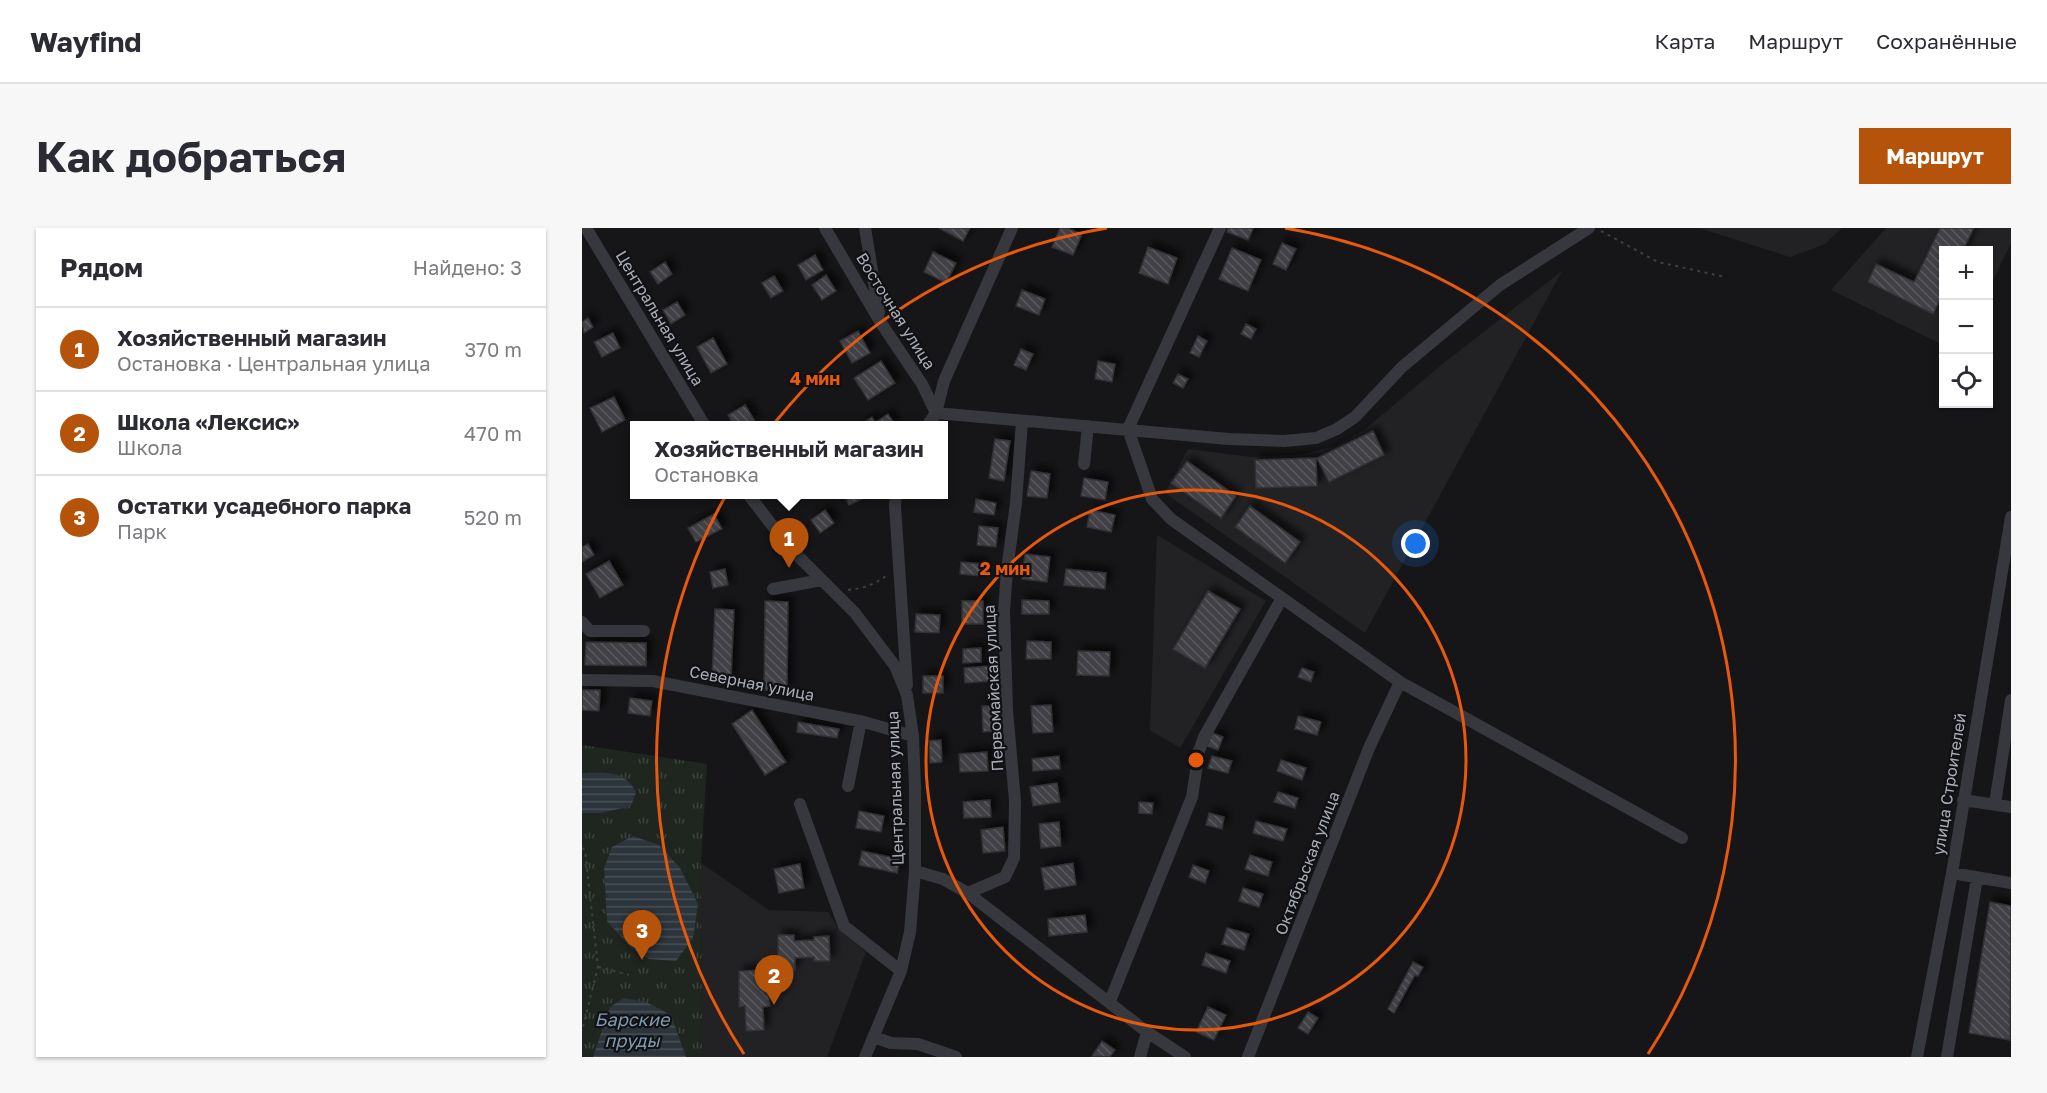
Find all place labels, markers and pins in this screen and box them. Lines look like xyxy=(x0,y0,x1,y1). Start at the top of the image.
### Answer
pin: 1 xyxy=(770,518,808,568)
centre of rings xyxy=(1186,750,1206,770)
pin: 3 xyxy=(622,910,662,960)
pin: 2 xyxy=(754,956,794,1005)

